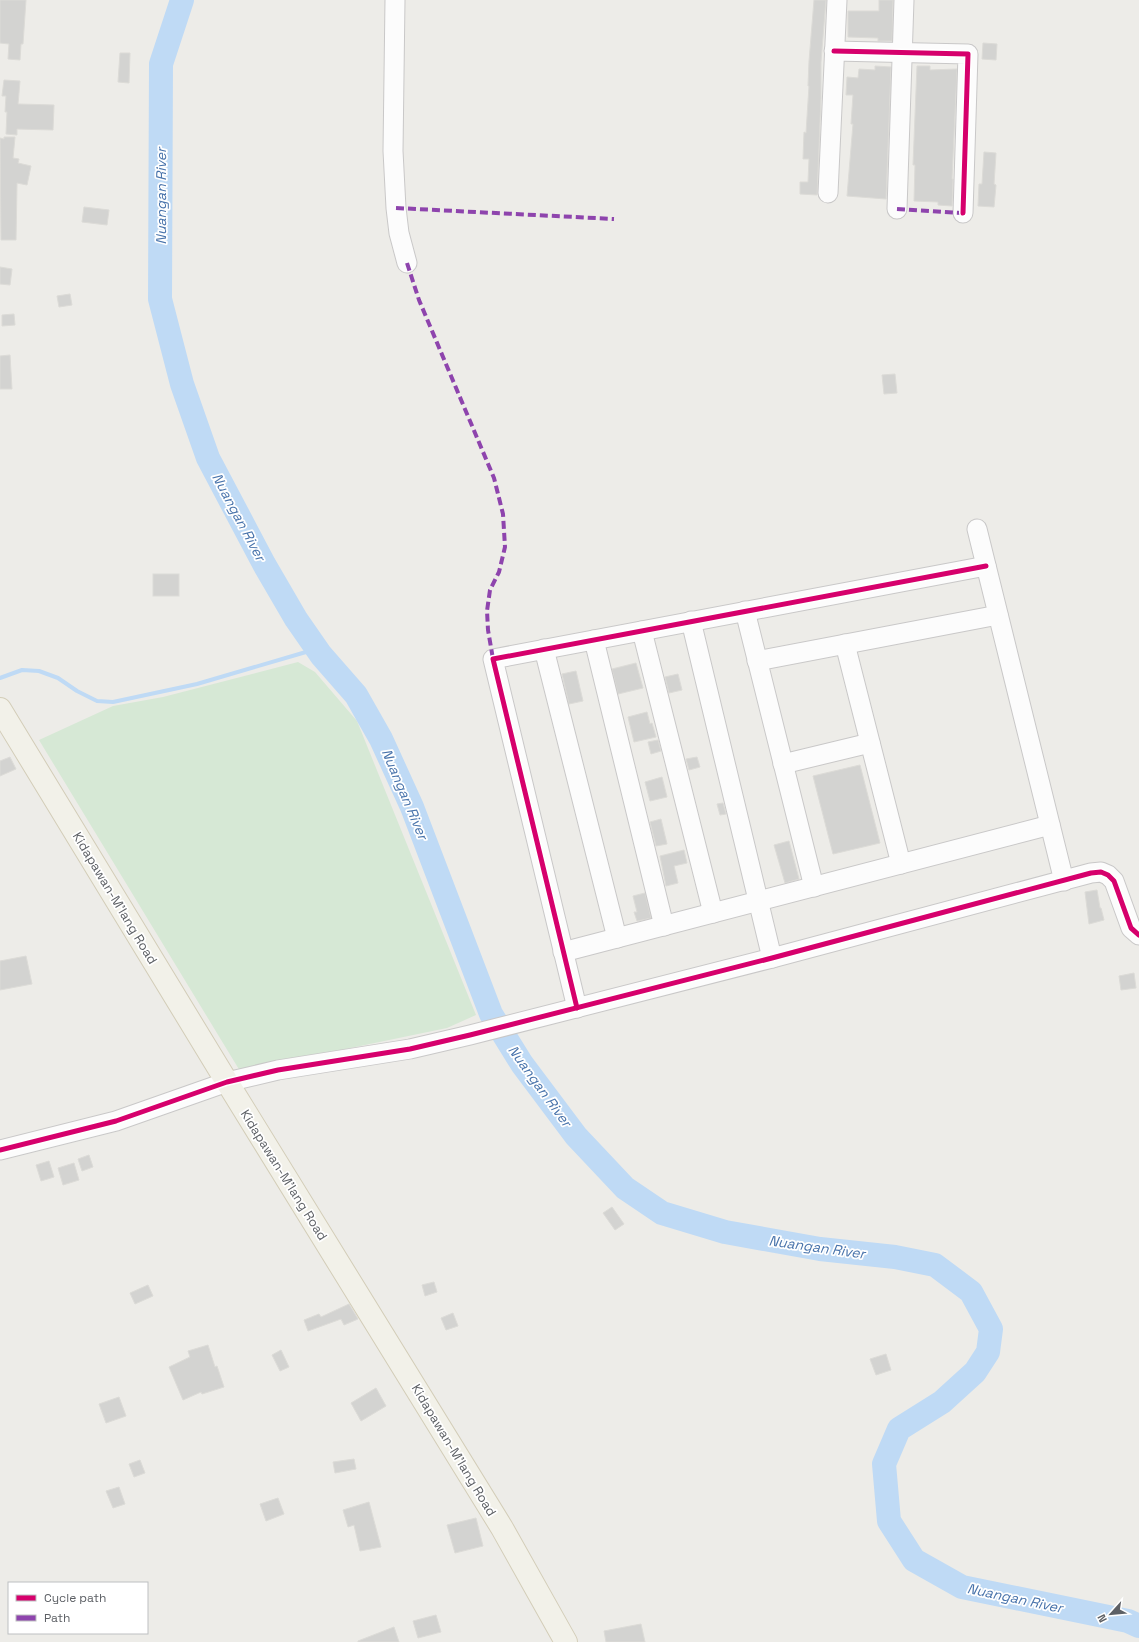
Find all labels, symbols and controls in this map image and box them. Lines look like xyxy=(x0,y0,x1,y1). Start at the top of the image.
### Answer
water label: Nuangan River xyxy=(152,146,170,244)
water label: Nuangan River xyxy=(208,470,270,565)
water label: Nuangan River xyxy=(378,746,433,844)
street label: Kidapawan-M'lang Road xyxy=(69,829,161,967)
water label: Nuangan River xyxy=(504,1042,577,1132)
street label: Kidapawan-M'lang Road xyxy=(237,1106,331,1244)
water label: Nuangan River xyxy=(768,1231,868,1263)
street label: Kidapawan-M'lang Road xyxy=(408,1381,500,1519)
water label: Nuangan River xyxy=(966,1579,1066,1617)
legend xyxy=(8,1582,148,1634)
text: Cycle path xyxy=(44,1590,106,1606)
north arrow xyxy=(1091,1594,1131,1634)
text: Path xyxy=(44,1610,70,1626)
text: N xyxy=(1094,1612,1110,1625)

